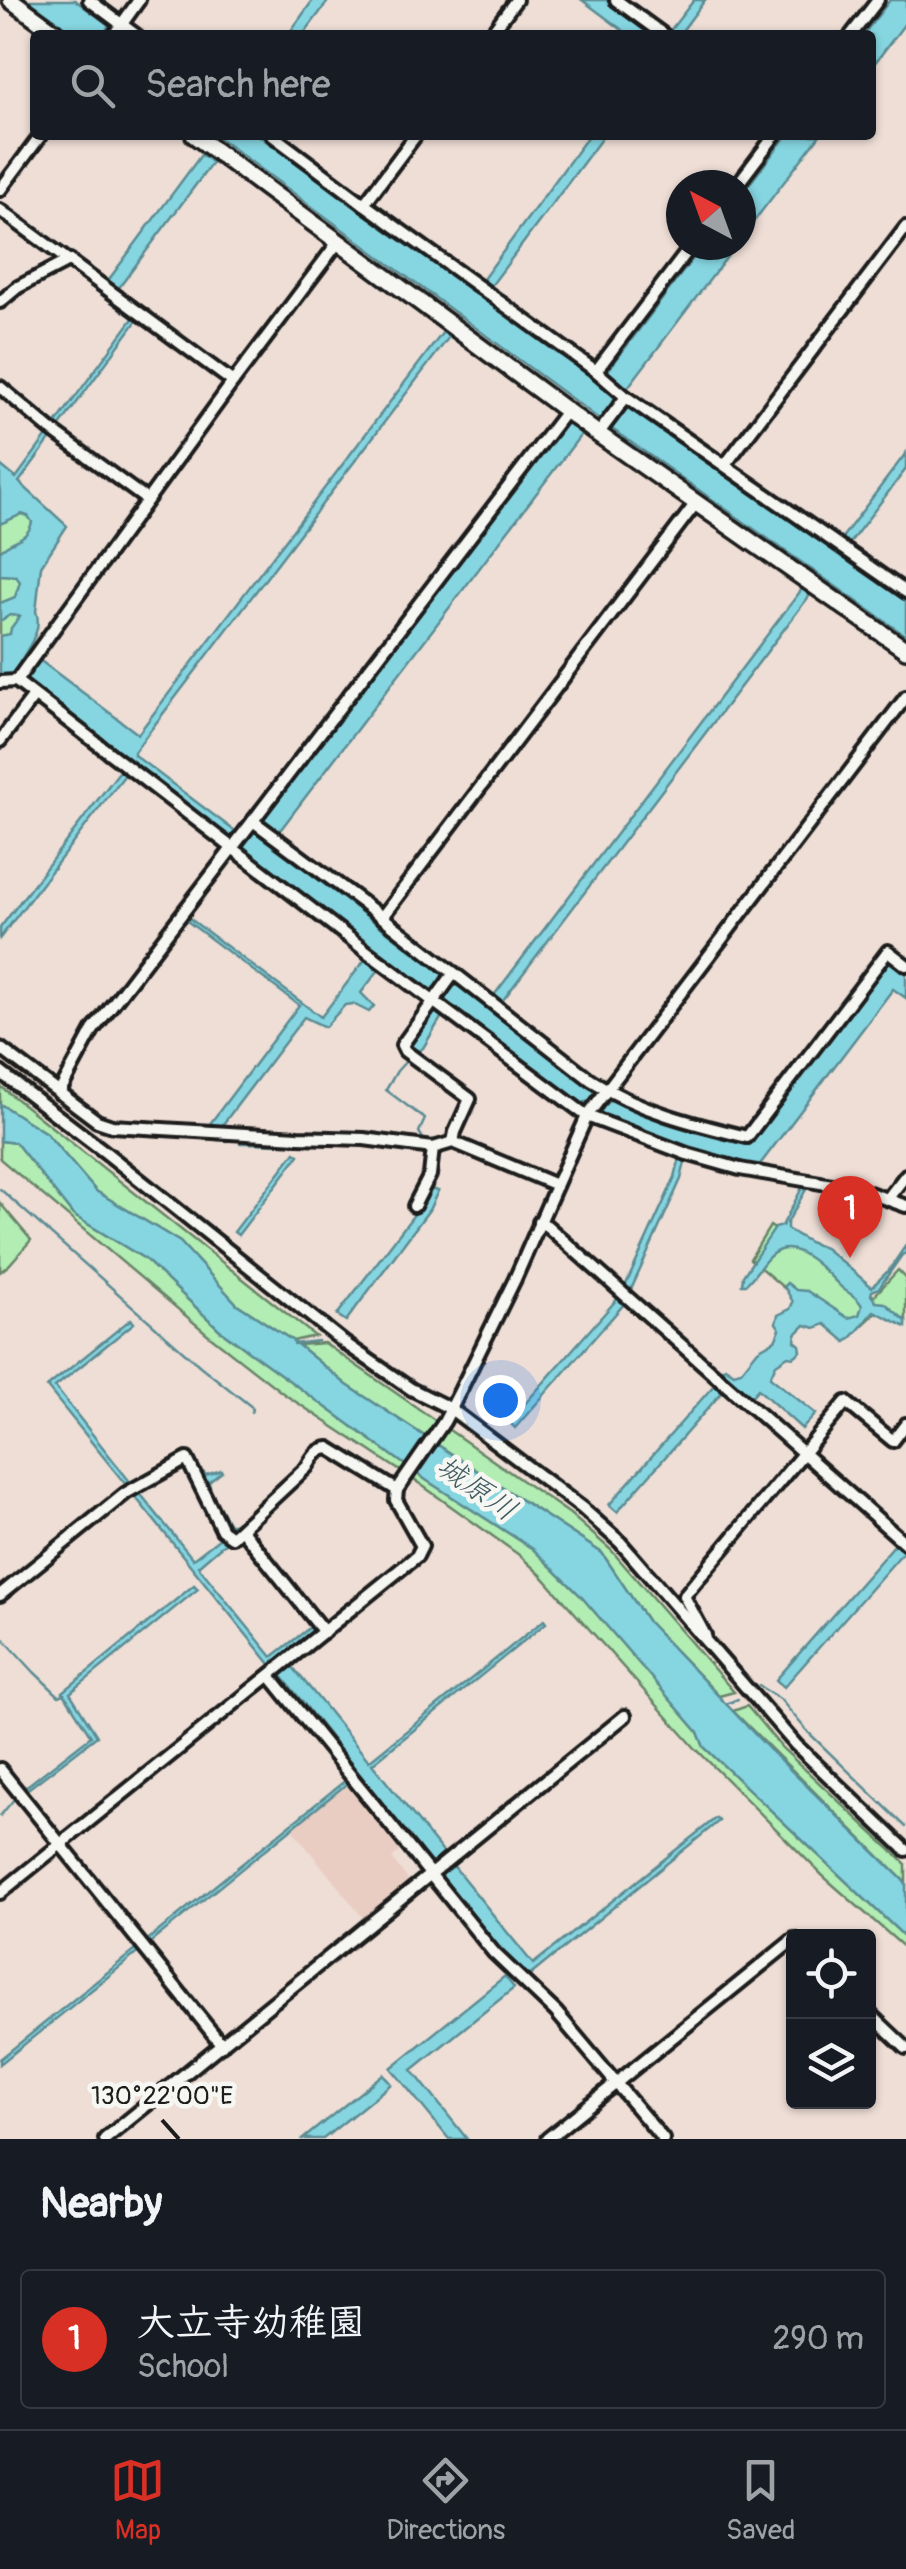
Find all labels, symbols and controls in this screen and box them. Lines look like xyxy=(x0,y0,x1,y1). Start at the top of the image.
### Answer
search box xyxy=(30,30,876,140)
icon: search xyxy=(65,58,120,113)
text: Search here xyxy=(145,61,331,109)
north arrow xyxy=(666,170,756,260)
pin: 1 xyxy=(818,1176,882,1258)
your location xyxy=(475,1375,526,1426)
water label: 城原川 xyxy=(429,1447,524,1529)
map controls xyxy=(786,1929,876,2109)
button: locate xyxy=(786,1929,876,2019)
button: layers xyxy=(786,2019,876,2109)
text: 130°22'00"E xyxy=(91,2081,233,2112)
text: Nearby xyxy=(40,2178,162,2230)
text: 大立寺幼稚園 xyxy=(137,2299,365,2347)
text: 1 xyxy=(68,2319,81,2359)
text: 290 m xyxy=(772,2319,864,2359)
text: School xyxy=(137,2347,229,2387)
tab: Map xyxy=(110,2453,165,2548)
tab: Directions xyxy=(386,2453,505,2548)
tab: Saved xyxy=(726,2453,796,2548)

